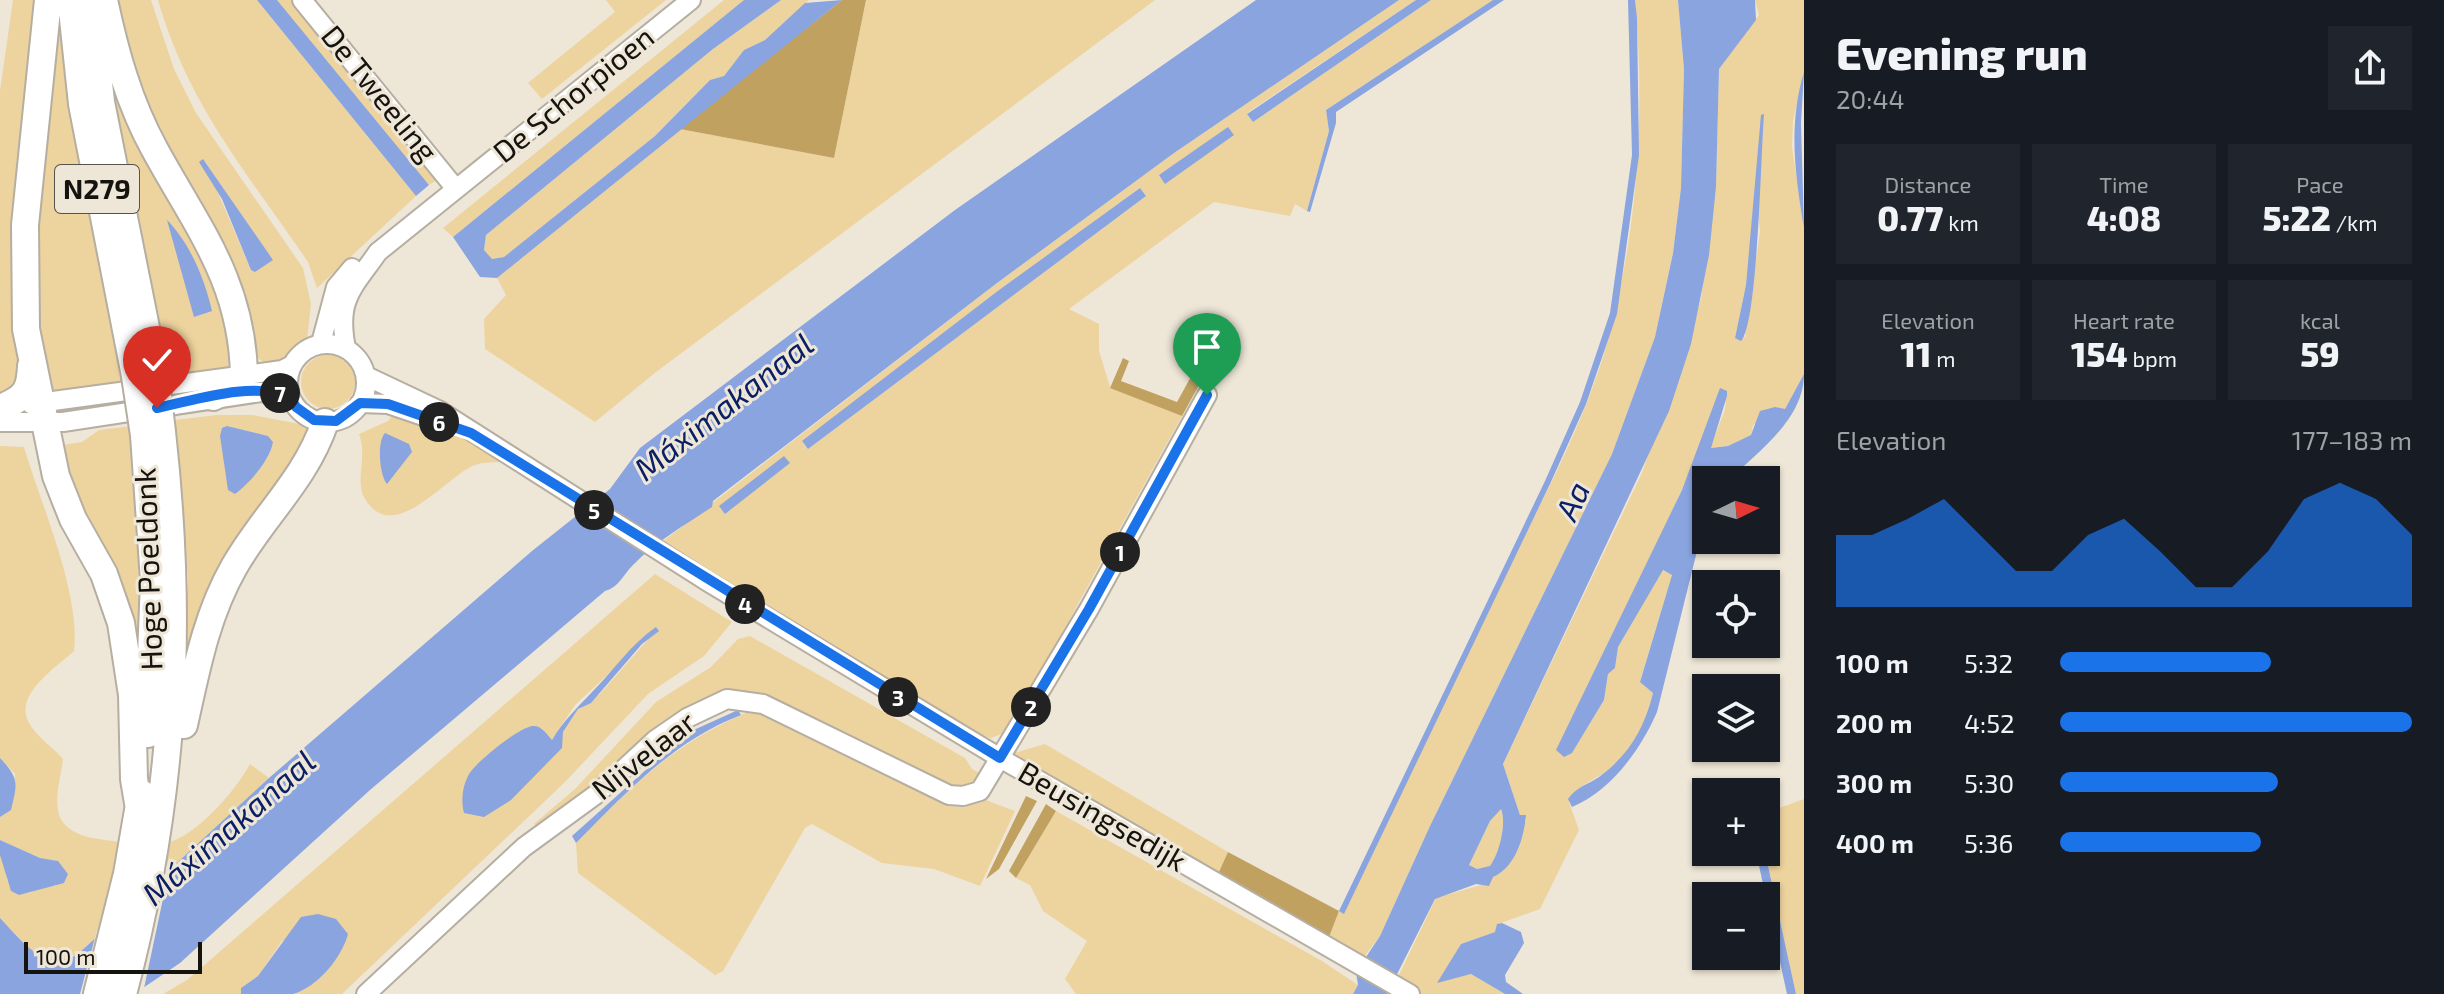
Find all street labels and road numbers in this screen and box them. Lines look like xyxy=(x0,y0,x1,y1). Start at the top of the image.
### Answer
street label: De Tweeling xyxy=(315,17,447,168)
street label: De Schorpioen xyxy=(485,18,660,169)
road number: N279 xyxy=(55,165,139,213)
street label: Hoge Poeldonk xyxy=(125,467,169,671)
street label: Nijvelaar xyxy=(584,703,702,806)
street label: Beusingsedijk xyxy=(1013,753,1193,878)

